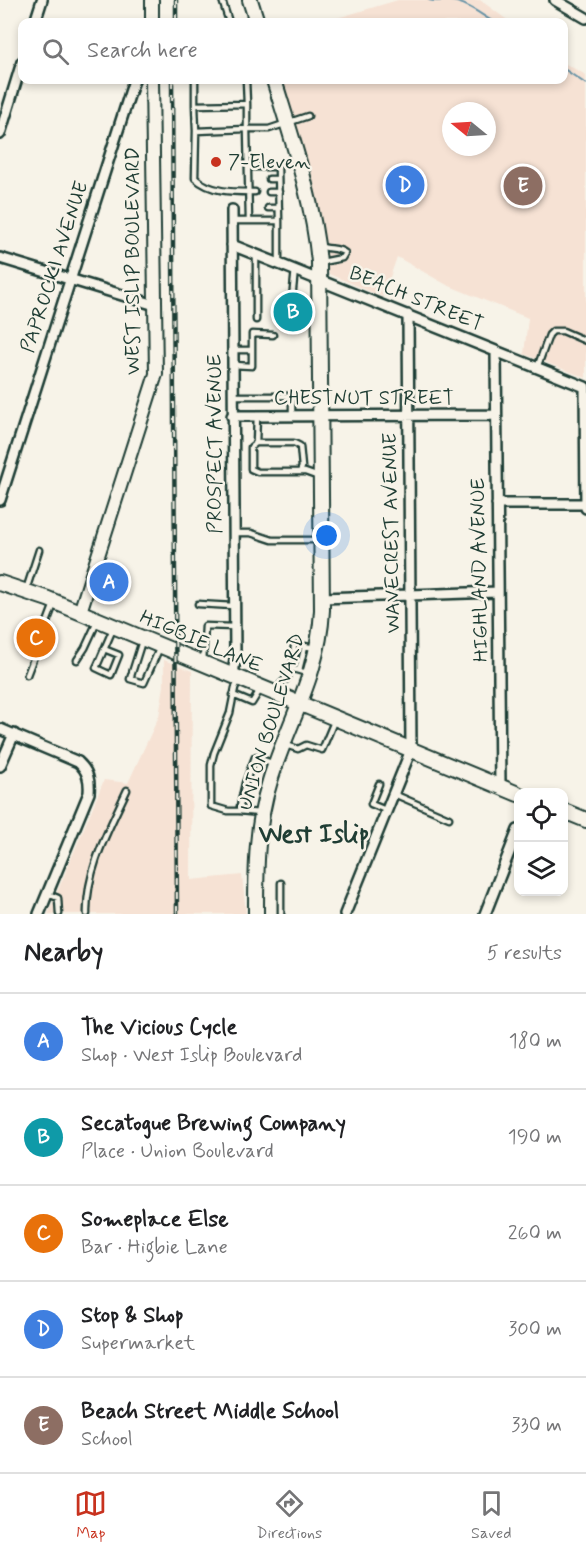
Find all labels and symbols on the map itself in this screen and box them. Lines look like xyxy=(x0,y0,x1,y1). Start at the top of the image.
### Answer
north arrow xyxy=(442,102,496,156)
street label: WEST ISLIP BOULEVARD xyxy=(120,147,147,375)
place label: 7-Eleven xyxy=(228,149,311,176)
marker: 7-Eleven xyxy=(209,155,223,169)
pin: D xyxy=(386,162,424,207)
pin: E xyxy=(504,164,542,208)
street label: PAPROCKI AVENUE xyxy=(15,178,95,356)
street label: BEACH STREET xyxy=(345,260,487,338)
pin: B xyxy=(274,290,312,334)
street label: PROSPECT AVENUE xyxy=(202,354,229,534)
street label: CHESTNUT STREET xyxy=(274,385,454,412)
street label: WAVECREST AVENUE xyxy=(377,432,407,634)
street label: HIGHLAND AVENUE xyxy=(465,478,495,662)
your location xyxy=(312,521,341,550)
pin: A xyxy=(90,560,128,604)
street label: HIGBIE LANE xyxy=(135,604,267,680)
pin: C xyxy=(16,616,56,660)
street label: UNION BOULEVARD xyxy=(232,630,312,814)
district label: West Islip xyxy=(258,818,369,852)

